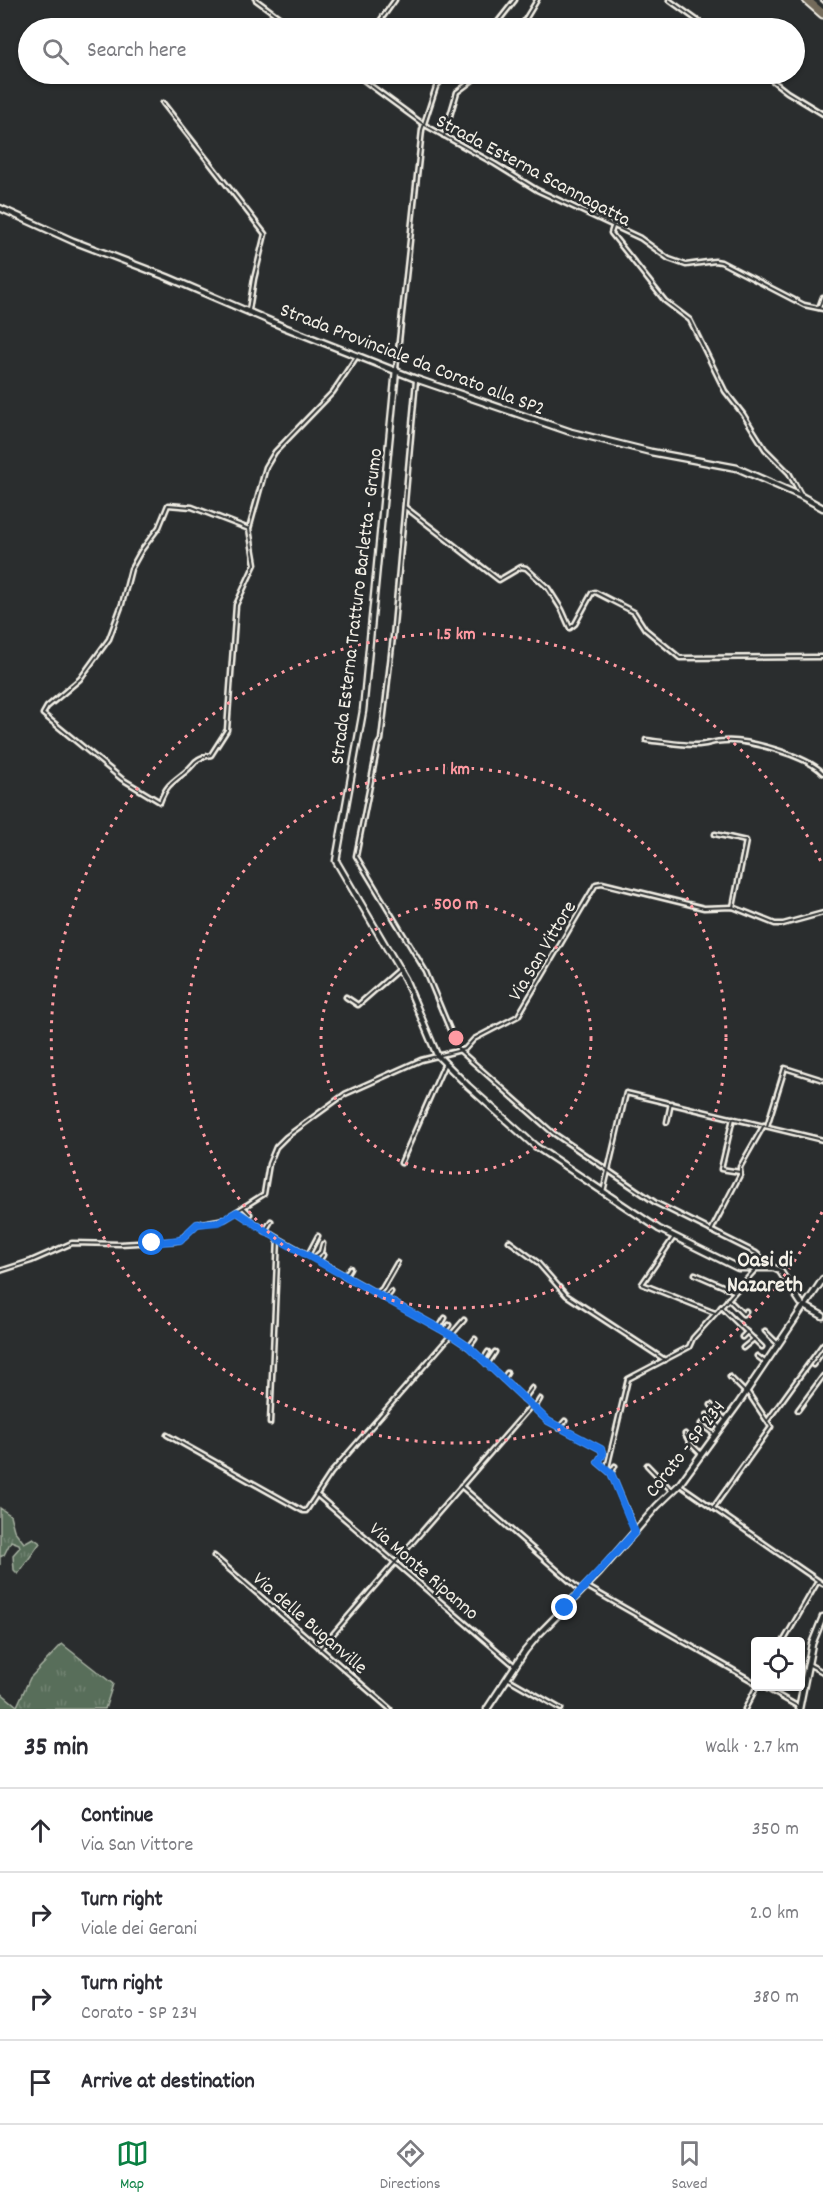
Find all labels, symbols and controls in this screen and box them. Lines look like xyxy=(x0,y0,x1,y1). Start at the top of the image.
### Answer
search box xyxy=(18,18,805,84)
icon: search xyxy=(39,35,72,68)
text: Search here xyxy=(87,36,186,67)
street label: Strada Esterna Scannagatta xyxy=(430,108,636,235)
street label: Strada Provinciale da Corato alla SP2 xyxy=(276,297,548,424)
street label: Strada Esterna Tratturo Barletta - Grumo xyxy=(325,447,391,766)
text: 1.5 km xyxy=(436,623,476,648)
text: 1 km xyxy=(442,758,470,783)
text: 500 m xyxy=(434,893,478,918)
street label: Via San Vittore xyxy=(503,896,585,1007)
centre of rings xyxy=(446,1028,466,1048)
route start xyxy=(138,1229,164,1255)
district label: Oasi di Nazareth xyxy=(727,1246,803,1302)
street label: Corato - SP 234 xyxy=(640,1395,733,1504)
street label: Via Monte Ripanno xyxy=(362,1517,484,1628)
street label: Via delle Buganville xyxy=(245,1566,373,1682)
route end xyxy=(551,1594,577,1620)
map controls xyxy=(751,1637,805,1691)
button: locate xyxy=(751,1637,805,1691)
text: 35 min xyxy=(24,1730,88,1767)
text: Walk · 2.7 km xyxy=(705,1734,799,1762)
text: Continue xyxy=(81,1801,153,1832)
icon: ahead xyxy=(24,1814,57,1847)
text: 350 m xyxy=(752,1816,799,1844)
text: Via San Vittore xyxy=(81,1832,193,1860)
text: Turn right xyxy=(81,1885,163,1916)
icon: right xyxy=(24,1898,57,1931)
text: 2.0 km xyxy=(750,1900,799,1928)
text: Viale dei Gerani xyxy=(81,1916,197,1944)
text: Turn right xyxy=(81,1969,163,2000)
icon: right xyxy=(24,1982,57,2015)
text: 380 m xyxy=(753,1984,799,2012)
text: Corato - SP 234 xyxy=(81,2000,197,2028)
icon: arrive xyxy=(24,2066,57,2099)
text: Arrive at destination xyxy=(81,2067,255,2098)
tab: Map xyxy=(116,2137,149,2196)
tab: Directions xyxy=(380,2137,440,2196)
tab: Saved xyxy=(672,2137,707,2196)

